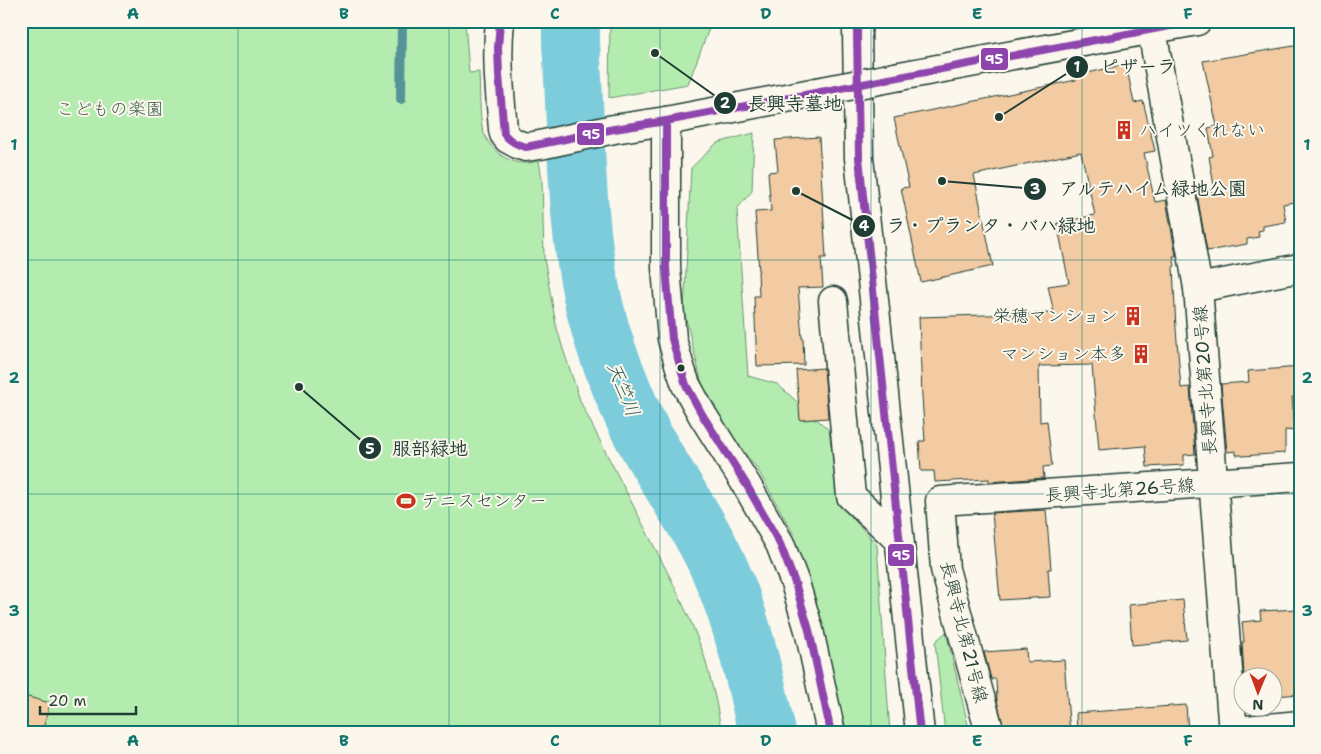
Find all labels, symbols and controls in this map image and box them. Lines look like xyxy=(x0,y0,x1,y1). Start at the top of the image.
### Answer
text: A xyxy=(127,3,139,24)
text: B xyxy=(339,3,349,24)
text: C xyxy=(550,3,560,24)
text: D xyxy=(760,3,772,24)
text: E xyxy=(972,3,982,24)
text: F xyxy=(1183,3,1193,24)
line badge: 95 xyxy=(980,47,1009,71)
text: 95 xyxy=(985,50,1004,68)
callout: ピザーラ xyxy=(1065,50,1186,84)
text: ピザーラ xyxy=(1100,54,1176,79)
text: 1 xyxy=(1074,57,1081,77)
callout: 長興寺墓地 xyxy=(713,86,853,120)
text: 長興寺墓地 xyxy=(747,91,843,116)
text: 2 xyxy=(720,93,731,113)
park label: こどもの楽園 xyxy=(56,97,164,121)
place label: ハイツくれない xyxy=(1139,118,1265,142)
building icon: ハイツくれない xyxy=(1113,119,1135,141)
line badge: 95 xyxy=(576,122,605,146)
text: 95 xyxy=(582,125,601,143)
text: 1 xyxy=(10,134,18,155)
text: 1 xyxy=(1303,134,1311,155)
callout: アルテハイム緑地公園 xyxy=(1023,172,1258,206)
text: アルテハイム緑地公園 xyxy=(1059,176,1247,201)
text: 3 xyxy=(1030,179,1040,199)
callout: ラ・プランタ・バハ緑地 xyxy=(851,209,1105,243)
text: ラ・プランタ・バハ緑地 xyxy=(886,213,1096,238)
text: 4 xyxy=(859,216,870,236)
place label: 栄穂マンション xyxy=(993,304,1118,328)
street label: 長興寺北第20号線 xyxy=(1188,304,1222,456)
building icon: 栄穂マンション xyxy=(1122,305,1144,327)
place label: マンション本多 xyxy=(1001,342,1126,366)
building icon: マンション本多 xyxy=(1130,343,1152,365)
water label: 天竺川 xyxy=(601,358,646,420)
unlabelled marker xyxy=(676,363,686,373)
text: 2 xyxy=(8,367,20,388)
text: 2 xyxy=(1301,367,1313,388)
callout: 服部緑地 xyxy=(357,431,478,465)
text: 服部緑地 xyxy=(392,436,468,461)
text: 5 xyxy=(365,439,375,459)
street label: 長興寺北第26号線 xyxy=(1044,473,1196,507)
place label: テニスセンター xyxy=(421,489,547,513)
sports icon: テニスセンター xyxy=(395,490,417,512)
line badge: 95 xyxy=(887,543,915,567)
text: 95 xyxy=(892,546,911,564)
street label: 長興寺北第21号線 xyxy=(935,559,993,705)
text: 3 xyxy=(8,600,20,621)
text: 3 xyxy=(1301,600,1313,621)
north arrow xyxy=(1234,666,1284,716)
scale bar xyxy=(40,684,136,716)
text: 20 m xyxy=(48,691,87,711)
text: N xyxy=(1252,696,1263,714)
text: A xyxy=(127,730,139,751)
text: B xyxy=(339,730,349,751)
text: C xyxy=(550,730,560,751)
text: D xyxy=(760,730,772,751)
text: E xyxy=(972,730,982,751)
text: F xyxy=(1183,730,1193,751)

